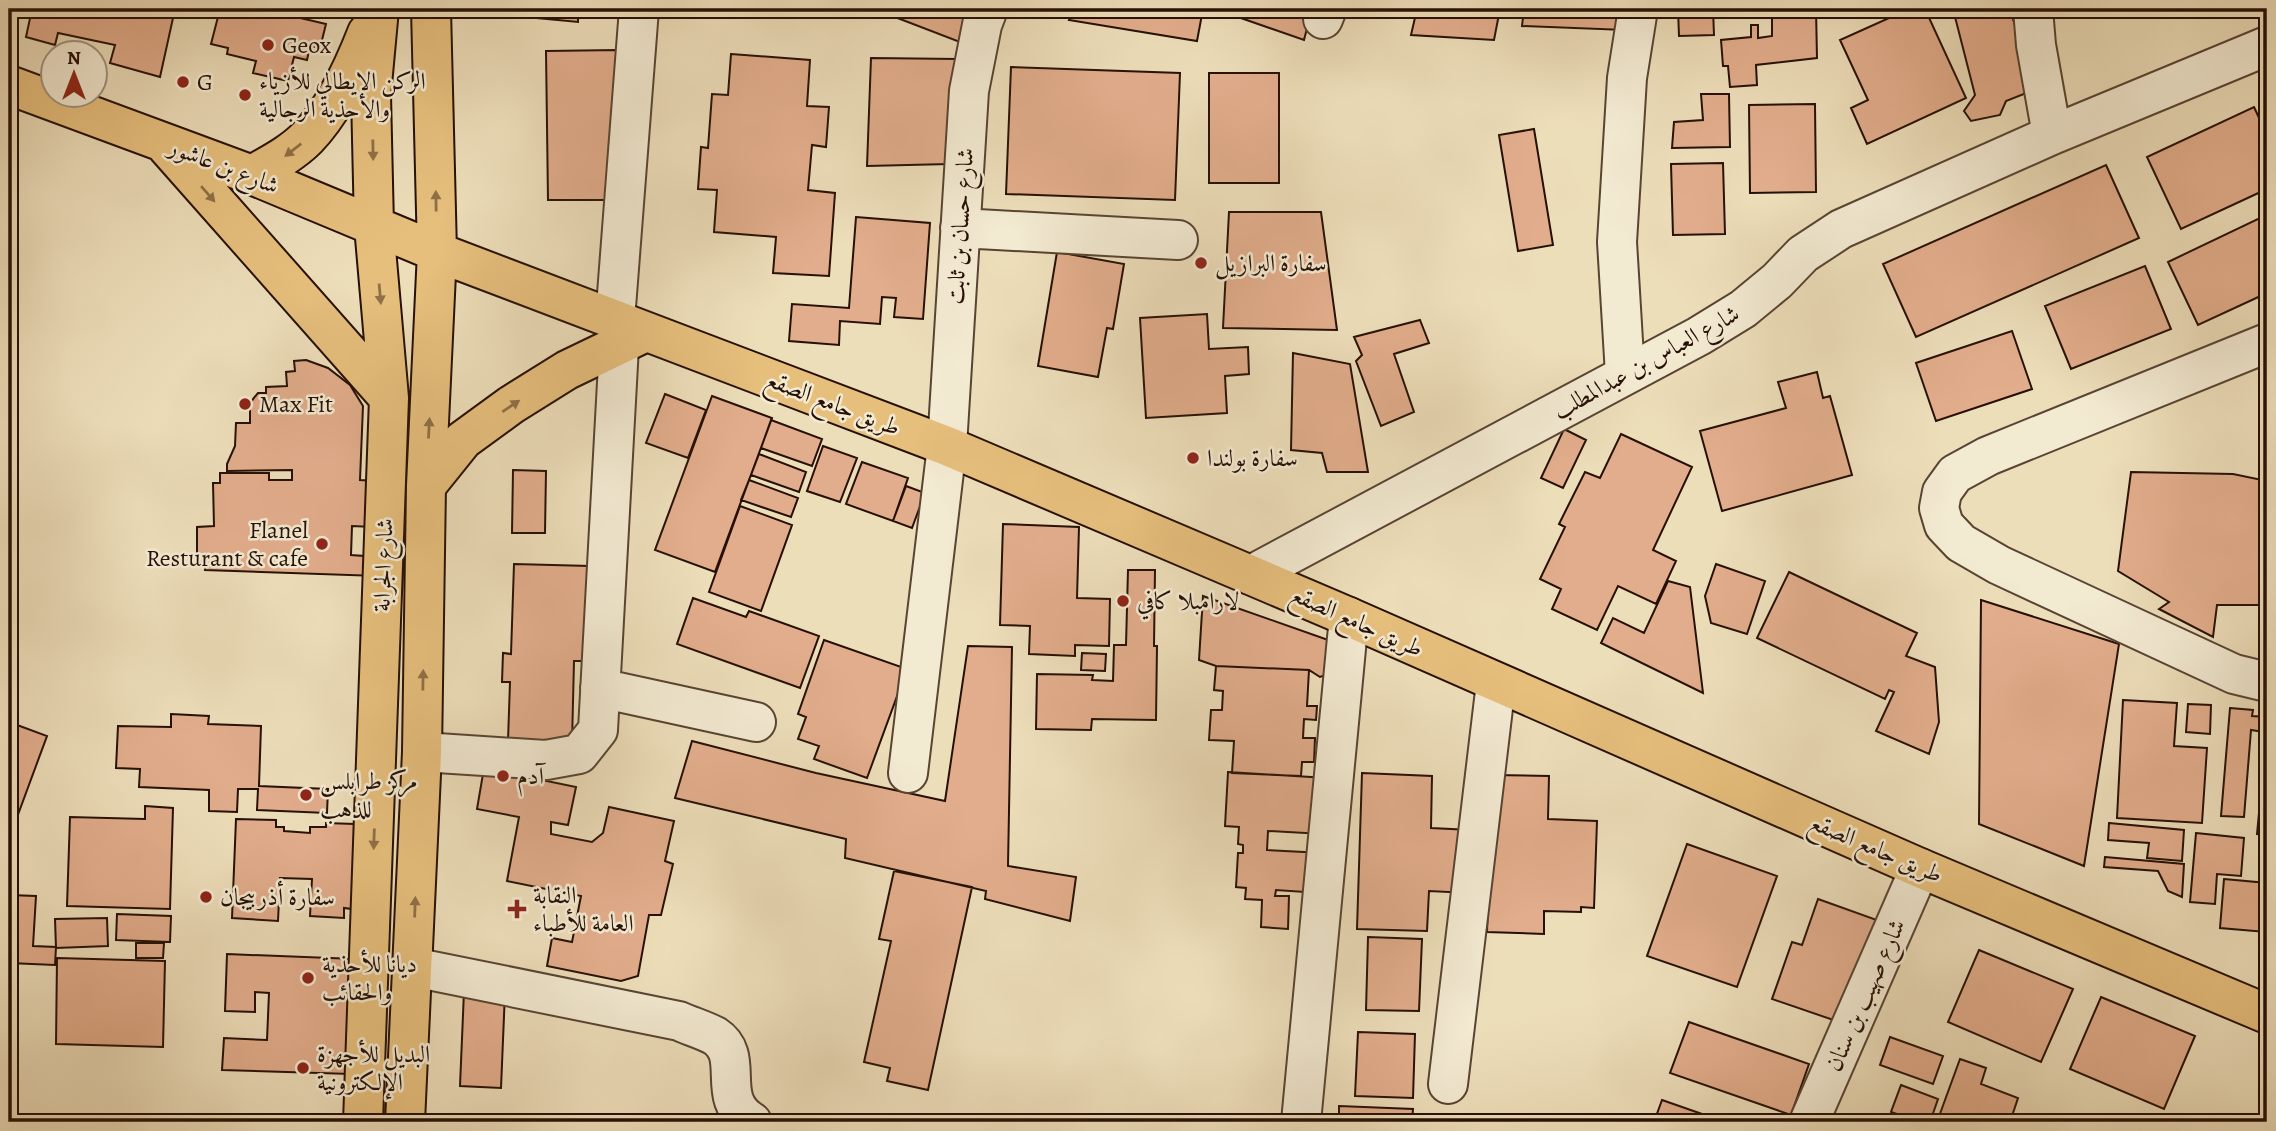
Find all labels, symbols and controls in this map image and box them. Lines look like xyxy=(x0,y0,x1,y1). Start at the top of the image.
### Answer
place label: Geox xyxy=(282,29,332,61)
marker: Geox xyxy=(260,37,276,53)
north arrow xyxy=(38,38,108,108)
text: N xyxy=(67,45,81,71)
place label: الركن الايطالي للأزياء والأحذية الرجالية xyxy=(259,65,426,125)
place label: G xyxy=(197,66,213,98)
marker: G xyxy=(175,74,191,90)
marker: الركن الايطالي للأزياء والأحذية الرجالية xyxy=(237,87,253,103)
street label: شارع بن عاشور xyxy=(161,130,284,205)
one-way arrow xyxy=(367,139,378,161)
one-way arrow xyxy=(284,142,302,156)
street label: شارع حسان بن ثابت xyxy=(939,147,985,306)
one-way arrow xyxy=(200,185,216,203)
one-way arrow xyxy=(430,189,441,211)
place label: سفارة البرازيل xyxy=(1215,247,1327,280)
marker: سفارة البرازيل xyxy=(1193,255,1209,271)
one-way arrow xyxy=(375,283,386,305)
street label: شارع العباس بن عبدالمطلب xyxy=(1547,297,1747,430)
street label: طريق جامع الصقع xyxy=(759,363,905,449)
place label: Max Fit xyxy=(259,388,333,420)
marker: Max Fit xyxy=(237,396,253,412)
one-way arrow xyxy=(502,399,520,413)
one-way arrow xyxy=(424,417,435,439)
place label: سفارة بولندا xyxy=(1207,442,1298,474)
marker: سفارة بولندا xyxy=(1185,450,1201,466)
place label: Flanel Resturant & cafe xyxy=(146,514,308,574)
street label: شارع الجرابة xyxy=(365,518,405,613)
marker: Flanel Resturant & cafe xyxy=(314,536,330,552)
street label: طريق جامع الصقع xyxy=(1283,577,1428,670)
place label: لارامبلا كافي xyxy=(1137,585,1239,620)
marker: لارامبلا كافي xyxy=(1115,593,1131,609)
one-way arrow xyxy=(417,669,429,691)
place label: آدم xyxy=(517,760,547,797)
place label: مركز طرابلس للذهب xyxy=(320,765,418,825)
marker: آدم xyxy=(495,768,511,784)
marker: مركز طرابلس للذهب xyxy=(298,787,314,803)
street label: طريق جامع الصقع xyxy=(1802,805,1948,896)
one-way arrow xyxy=(368,828,379,850)
place label: النقابة العامة للأطباء xyxy=(533,879,634,939)
place label: سفارة أذربيجان xyxy=(220,880,335,913)
marker: سفارة أذربيجان xyxy=(198,889,214,905)
one-way arrow xyxy=(410,896,421,918)
marker: النقابة العامة للأطباء xyxy=(507,899,527,919)
street label: شارع صهيب بن سنان xyxy=(1817,914,1917,1078)
place label: ديانا للأحذية والحقائب xyxy=(322,948,417,1008)
marker: ديانا للأحذية والحقائب xyxy=(300,970,316,986)
place label: البديل للأجهزة الإلكترونية xyxy=(317,1038,430,1100)
marker: البديل للأجهزة الإلكترونية xyxy=(295,1060,311,1076)

